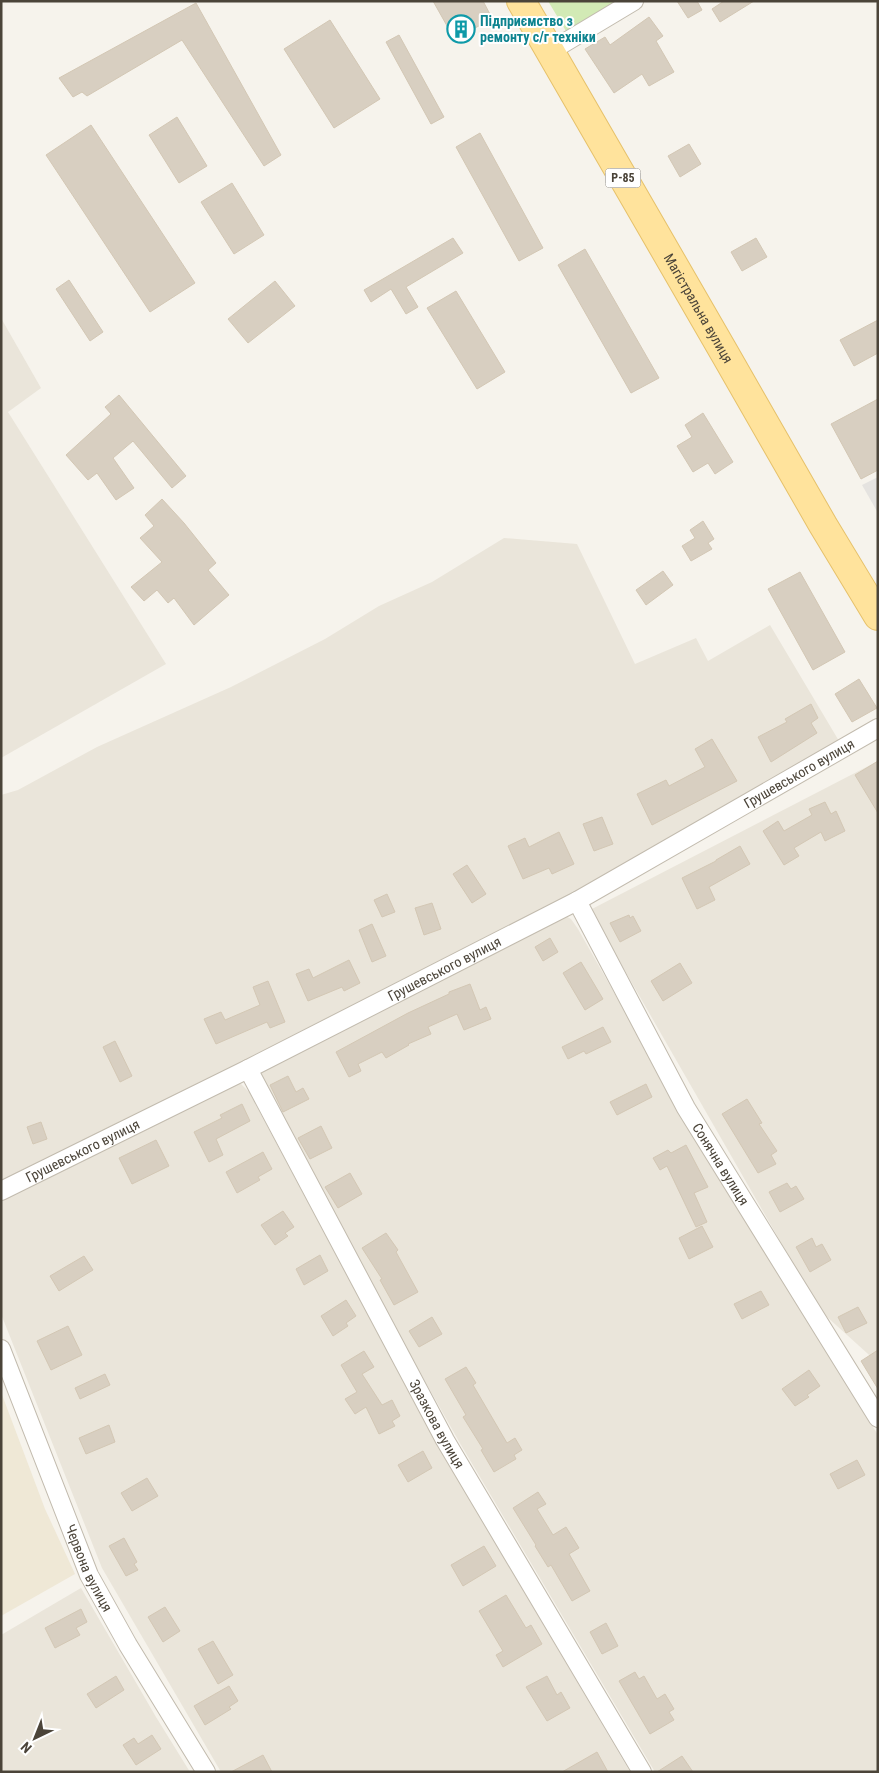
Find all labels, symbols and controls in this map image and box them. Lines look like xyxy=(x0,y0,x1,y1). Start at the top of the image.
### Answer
place label: Підприємство з ремонту с/г техніки xyxy=(480,13,596,45)
building icon: Підприємство з ремонту с/г техніки xyxy=(446,14,476,44)
road number: Р-85 xyxy=(606,168,640,188)
street label: Магістральна вулиця xyxy=(661,251,736,366)
street label: Грушевського вулиця xyxy=(741,735,857,811)
street label: Грушевського вулиця xyxy=(385,933,504,1004)
street label: Грушевського вулиця xyxy=(23,1116,142,1186)
street label: Сонячна вулиця xyxy=(689,1120,752,1208)
street label: Зразкова вулиця xyxy=(406,1377,468,1471)
street label: Червона вулиця xyxy=(62,1522,116,1614)
north arrow xyxy=(10,1713,60,1763)
text: N xyxy=(18,1739,35,1756)

